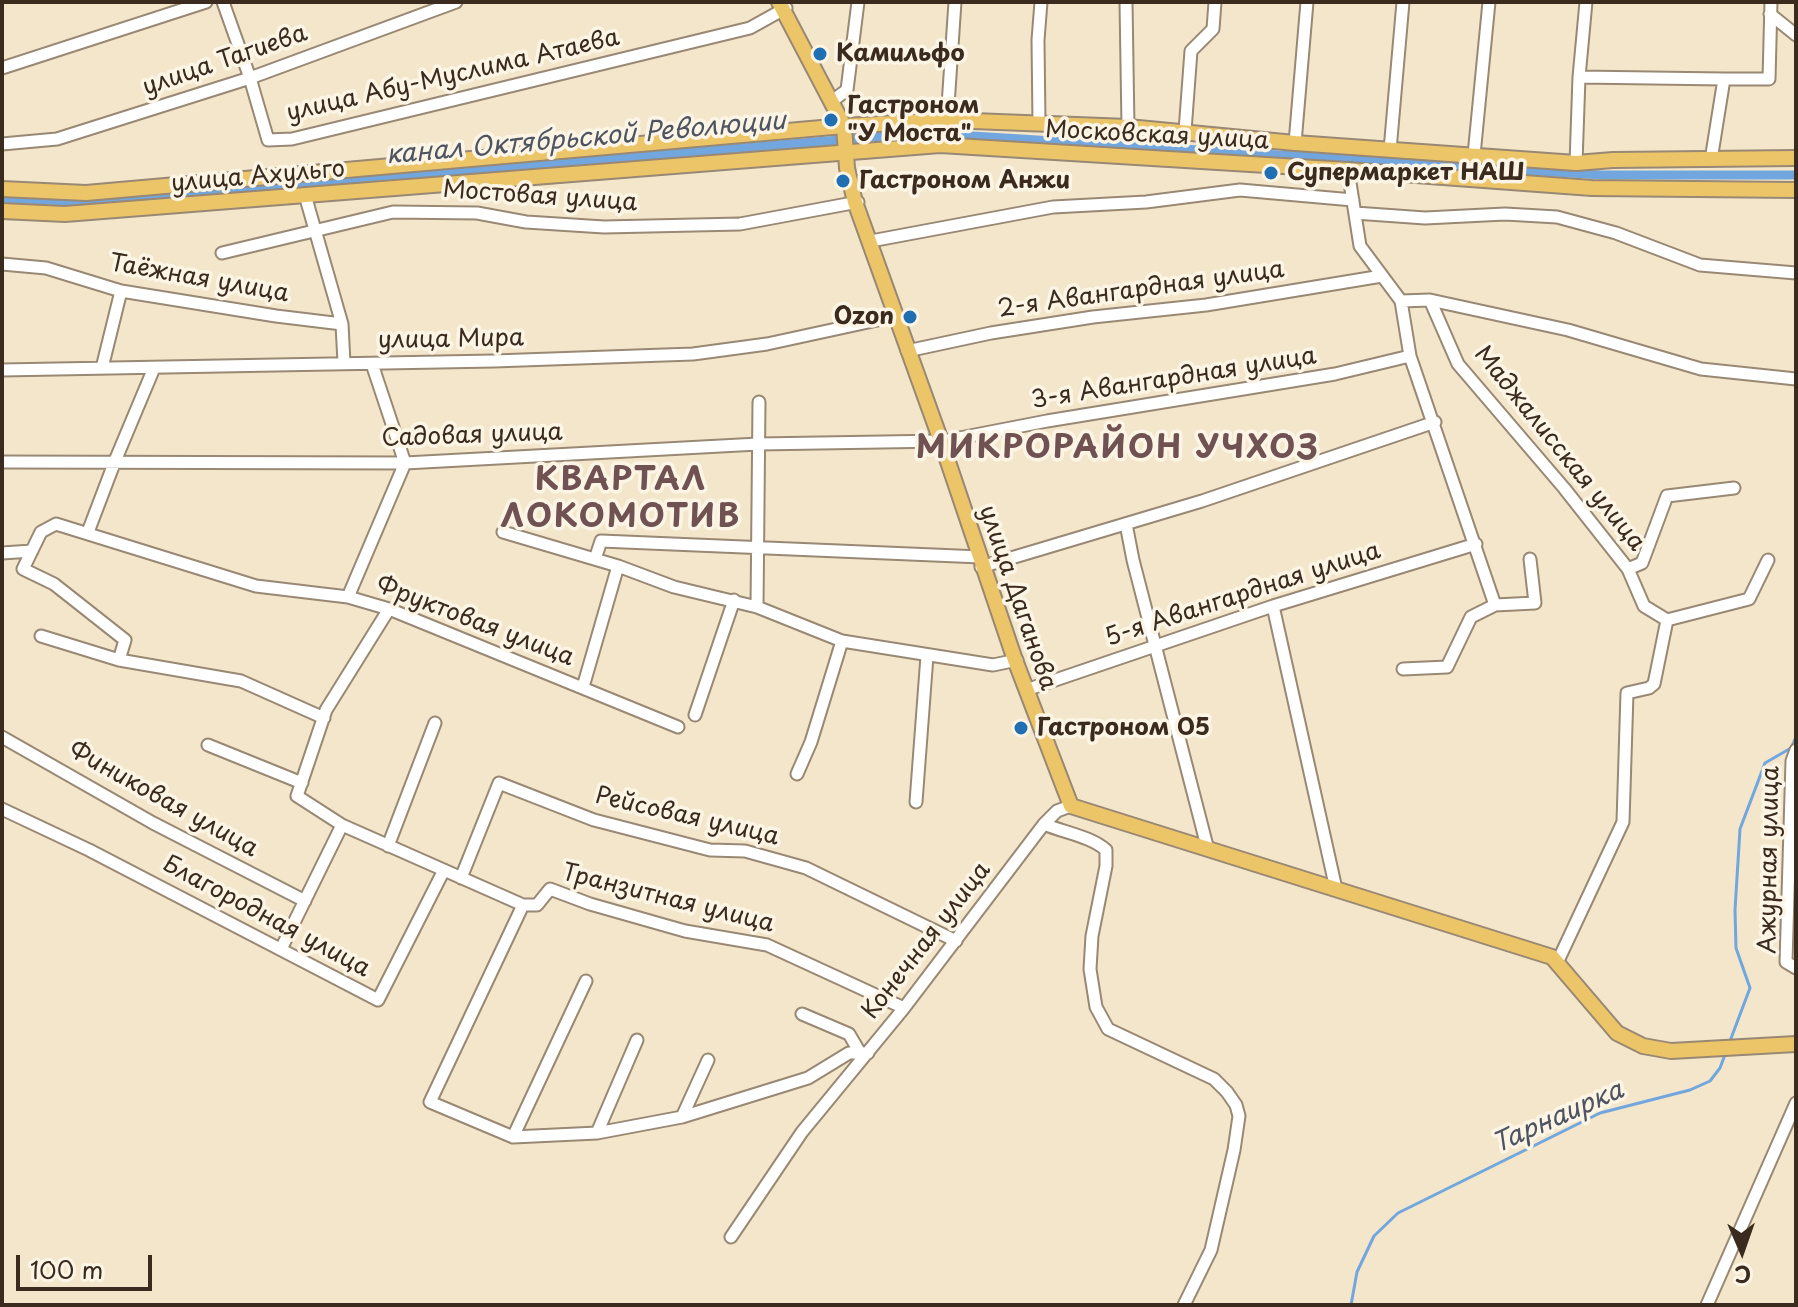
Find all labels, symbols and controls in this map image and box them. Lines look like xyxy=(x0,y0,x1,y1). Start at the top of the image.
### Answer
street label: улица Тагиева xyxy=(139,19,311,103)
street label: улица Абу-Муслима Атаева xyxy=(284,24,622,128)
place label: Камильфо xyxy=(836,40,965,68)
marker: Камильфо xyxy=(811,45,829,63)
place label: Гастроном "У Моста" xyxy=(847,92,979,148)
water label: канал Октябрьской Революции xyxy=(385,106,787,172)
marker: Гастроном "У Моста" xyxy=(822,111,840,129)
street label: Московская улица xyxy=(1044,116,1270,156)
street label: улица Ахульго xyxy=(170,155,346,199)
place label: Супермаркет НАШ xyxy=(1287,159,1525,187)
marker: Супермаркет НАШ xyxy=(1262,164,1280,182)
place label: Гастроном Анжи xyxy=(859,167,1070,195)
marker: Гастроном Анжи xyxy=(834,172,852,190)
street label: Мостовая улица xyxy=(442,176,638,218)
street label: Таёжная улица xyxy=(107,249,291,309)
street label: 2-я Авангардная улица xyxy=(996,256,1286,324)
place label: Ozon xyxy=(834,303,894,331)
marker: Ozon xyxy=(901,308,919,326)
street label: улица Мира xyxy=(378,324,524,356)
street label: Маджалисская улица xyxy=(1467,341,1651,557)
street label: 3-я Авангардная улица xyxy=(1030,342,1318,416)
street label: Садовая улица xyxy=(381,418,563,454)
district label: МИКРОРАЙОН УЧХОЗ xyxy=(917,430,1319,468)
district label: КВАРТАЛ ЛОКОМОТИВ xyxy=(502,462,740,537)
street label: улица Даганова xyxy=(972,502,1062,694)
street label: 5-я Авангардная улица xyxy=(1102,537,1384,653)
street label: Фруктовая улица xyxy=(372,571,578,673)
place label: Гастроном 05 xyxy=(1037,714,1210,742)
marker: Гастроном 05 xyxy=(1012,719,1030,737)
street label: Финиковая улица xyxy=(63,736,263,864)
street label: Ажурная улица xyxy=(1754,766,1786,954)
street label: Рейсовая улица xyxy=(592,782,782,852)
street label: Благородная улица xyxy=(157,850,375,984)
street label: Конечная улица xyxy=(857,857,997,1025)
street label: Транзитная улица xyxy=(559,859,777,939)
water label: Тарнаирка xyxy=(1488,1075,1628,1161)
north arrow xyxy=(1702,1211,1782,1291)
scale bar xyxy=(20,1239,156,1289)
text: 100 m xyxy=(30,1251,103,1287)
text: С xyxy=(1734,1259,1752,1292)

